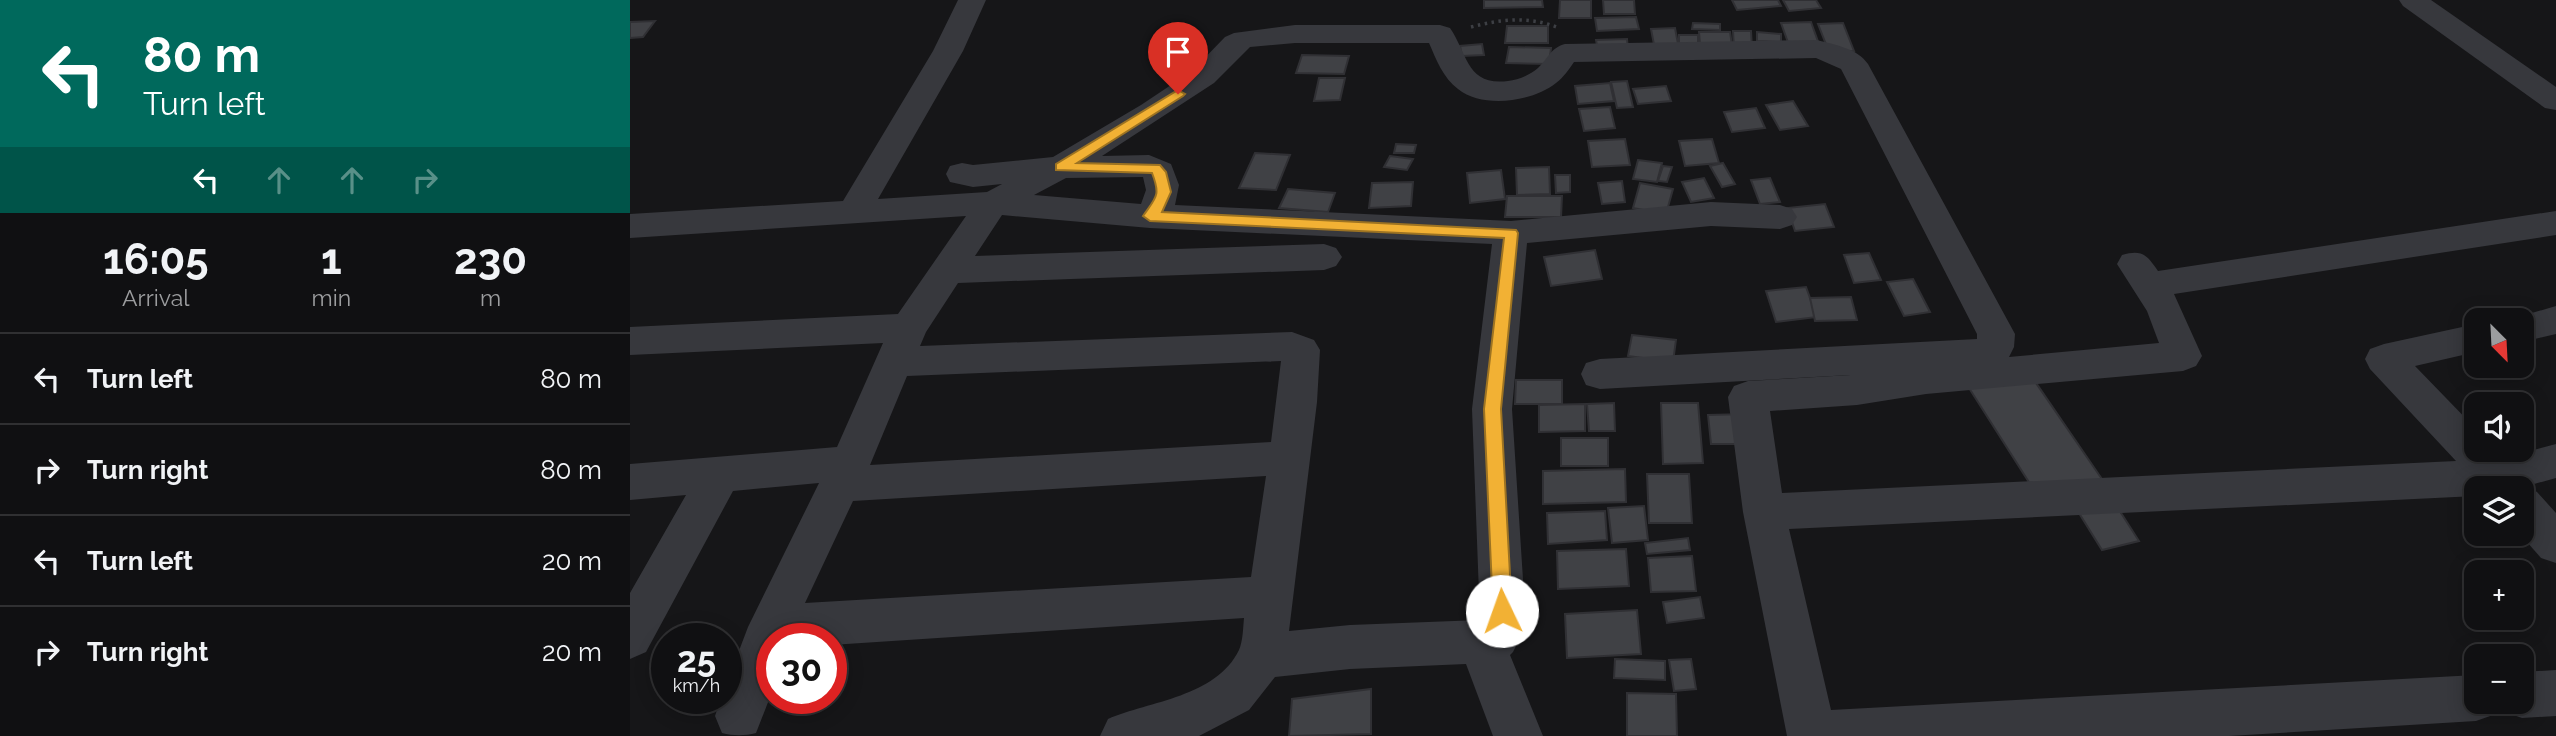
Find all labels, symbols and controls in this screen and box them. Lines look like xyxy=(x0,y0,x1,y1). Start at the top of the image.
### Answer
pin xyxy=(1148,22,1208,94)
text: 80 m xyxy=(143,26,260,83)
icon: left xyxy=(28,28,119,119)
icon: arrive xyxy=(1159,33,1197,71)
text: Turn left xyxy=(143,85,265,122)
icon: left xyxy=(187,161,225,199)
icon: ahead xyxy=(260,161,298,199)
icon: ahead xyxy=(333,161,371,199)
icon: right xyxy=(406,161,444,199)
text: 16:05 xyxy=(103,235,209,284)
text: 1 xyxy=(321,235,342,284)
text: 230 xyxy=(454,235,527,284)
text: Arrival xyxy=(122,284,190,311)
text: min xyxy=(312,284,351,311)
text: m xyxy=(480,284,501,311)
north arrow xyxy=(2464,308,2534,378)
map controls xyxy=(2464,308,2534,714)
icon: left xyxy=(28,360,66,398)
text: Turn left xyxy=(87,364,193,394)
text: 80 m xyxy=(540,364,602,394)
button: sound xyxy=(2464,392,2534,462)
icon: right xyxy=(28,451,66,489)
text: Turn right xyxy=(87,455,208,485)
text: 80 m xyxy=(540,455,602,485)
button: layers xyxy=(2464,476,2534,546)
icon: left xyxy=(28,542,66,580)
text: Turn left xyxy=(87,546,193,576)
text: 20 m xyxy=(542,546,602,576)
button: + xyxy=(2464,560,2534,630)
position arrow xyxy=(1465,574,1539,648)
speed limit sign: 30 xyxy=(756,623,847,714)
icon: right xyxy=(28,633,66,671)
text: Turn right xyxy=(87,637,208,667)
text: 20 m xyxy=(542,637,602,667)
text: 25 xyxy=(677,639,716,680)
button: − xyxy=(2464,644,2534,714)
text: km/h xyxy=(673,675,720,696)

